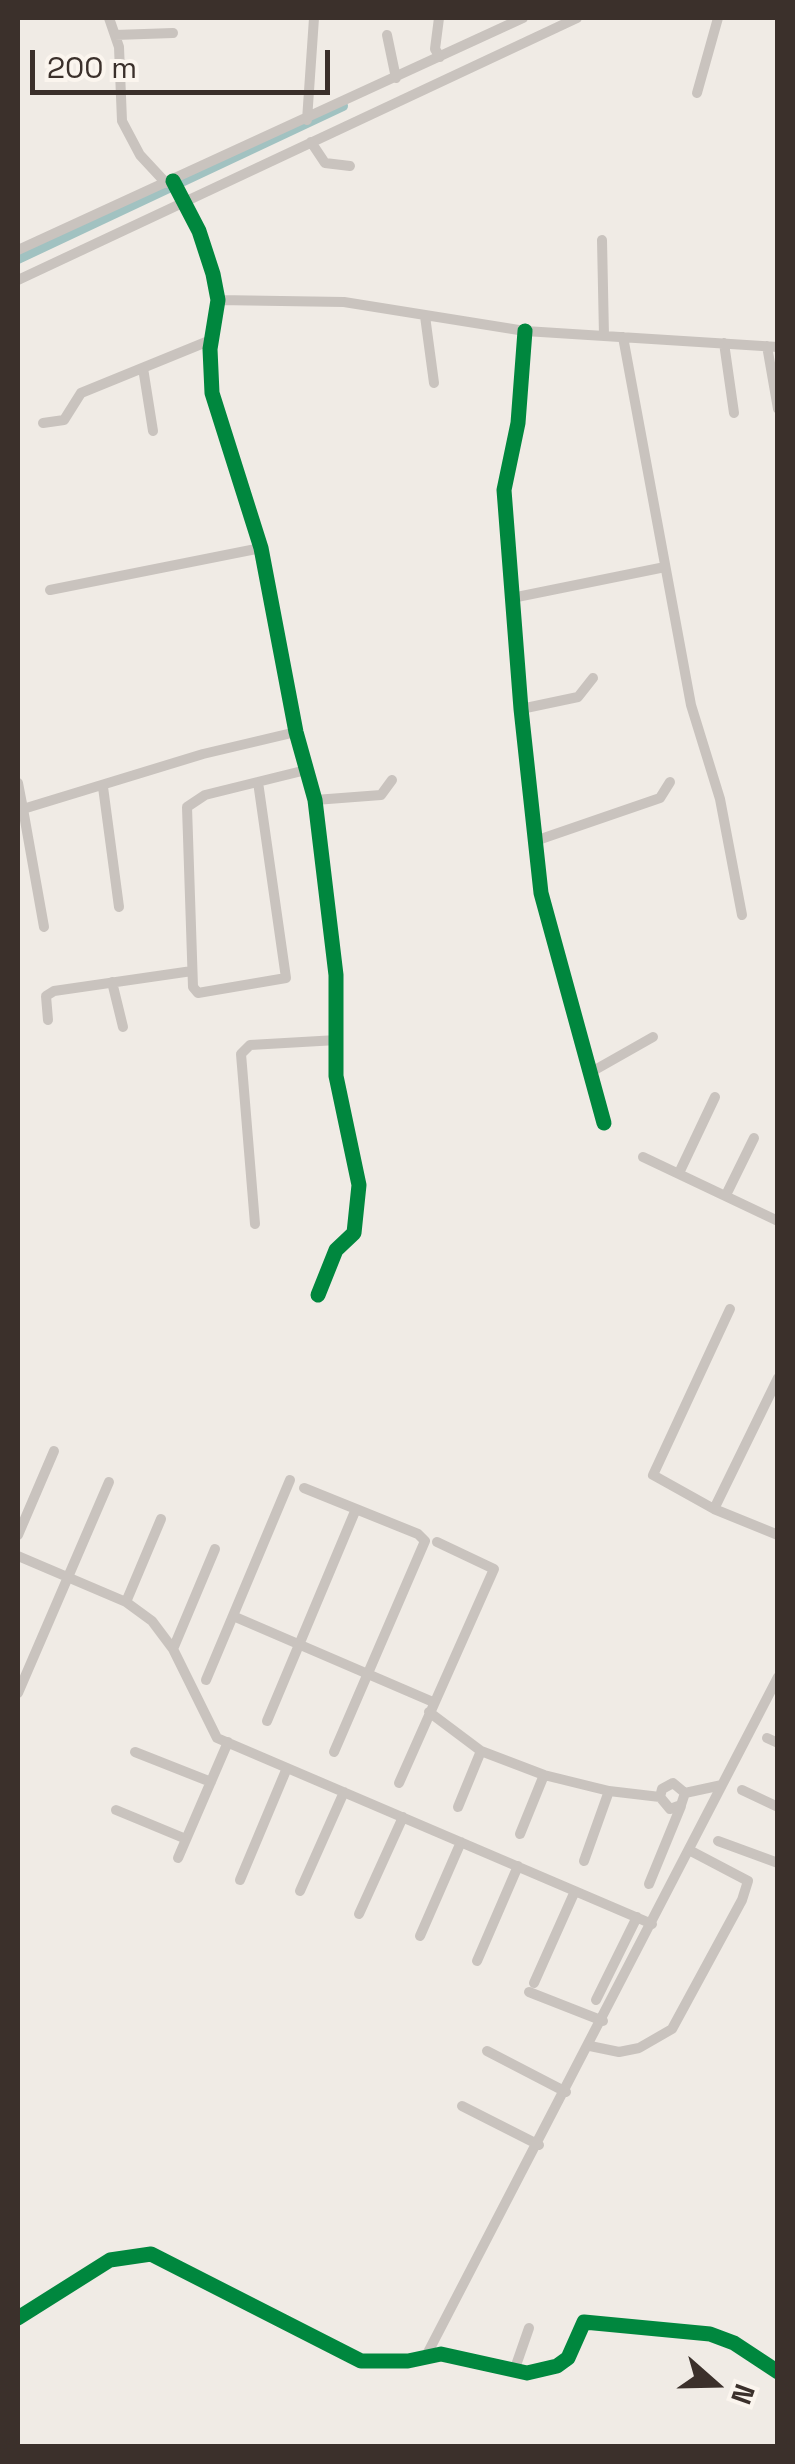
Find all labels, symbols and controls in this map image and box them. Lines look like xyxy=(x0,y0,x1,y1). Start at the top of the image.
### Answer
scale bar xyxy=(35,30,335,92)
text: 200 m xyxy=(47,48,137,87)
north arrow xyxy=(665,2334,765,2434)
text: N xyxy=(723,2379,763,2409)

